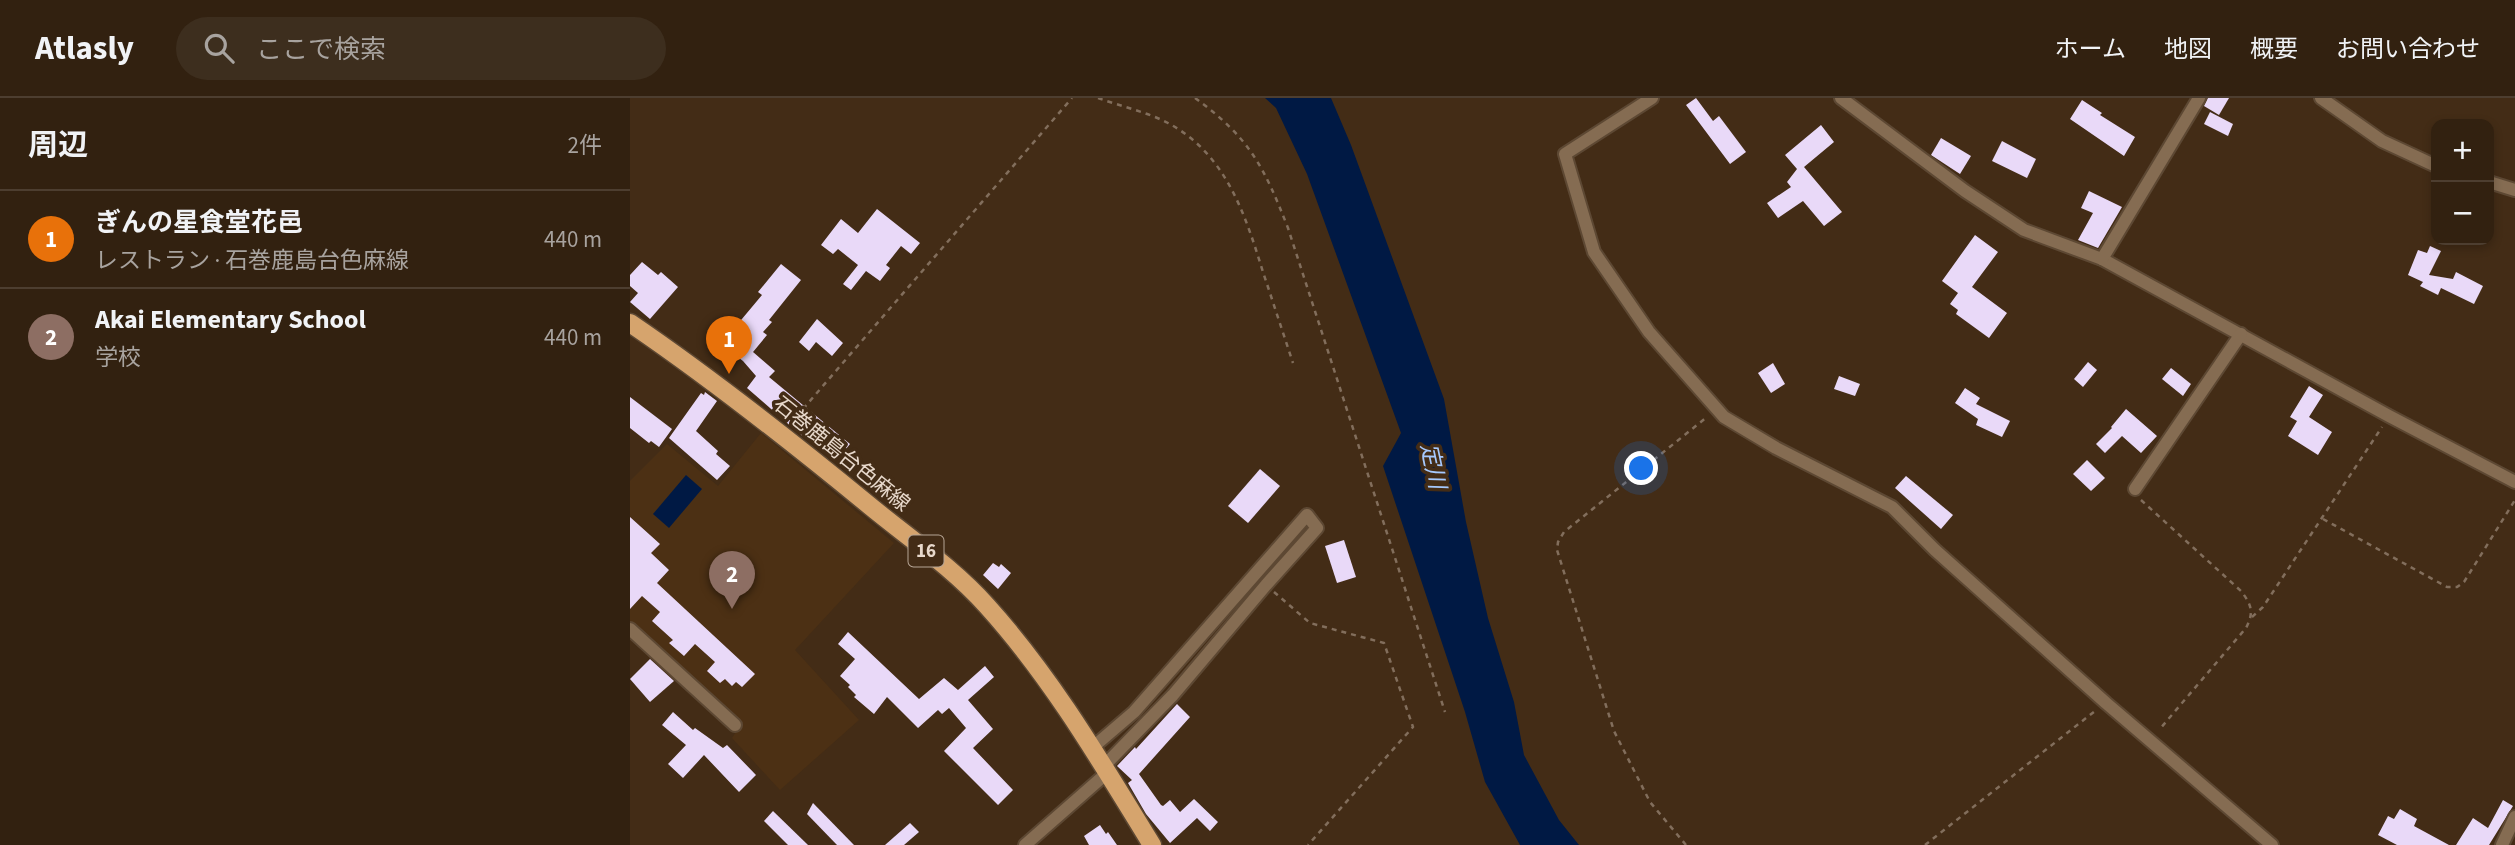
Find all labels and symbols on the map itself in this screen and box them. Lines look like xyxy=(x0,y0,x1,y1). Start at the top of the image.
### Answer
pin: 1 xyxy=(706,316,752,374)
street label: 石巻鹿島台色麻線 xyxy=(767,389,917,519)
water label: 定川 xyxy=(1412,440,1455,495)
your location xyxy=(1624,451,1658,485)
road number: 16 xyxy=(908,535,944,566)
pin: 2 xyxy=(709,551,755,609)

